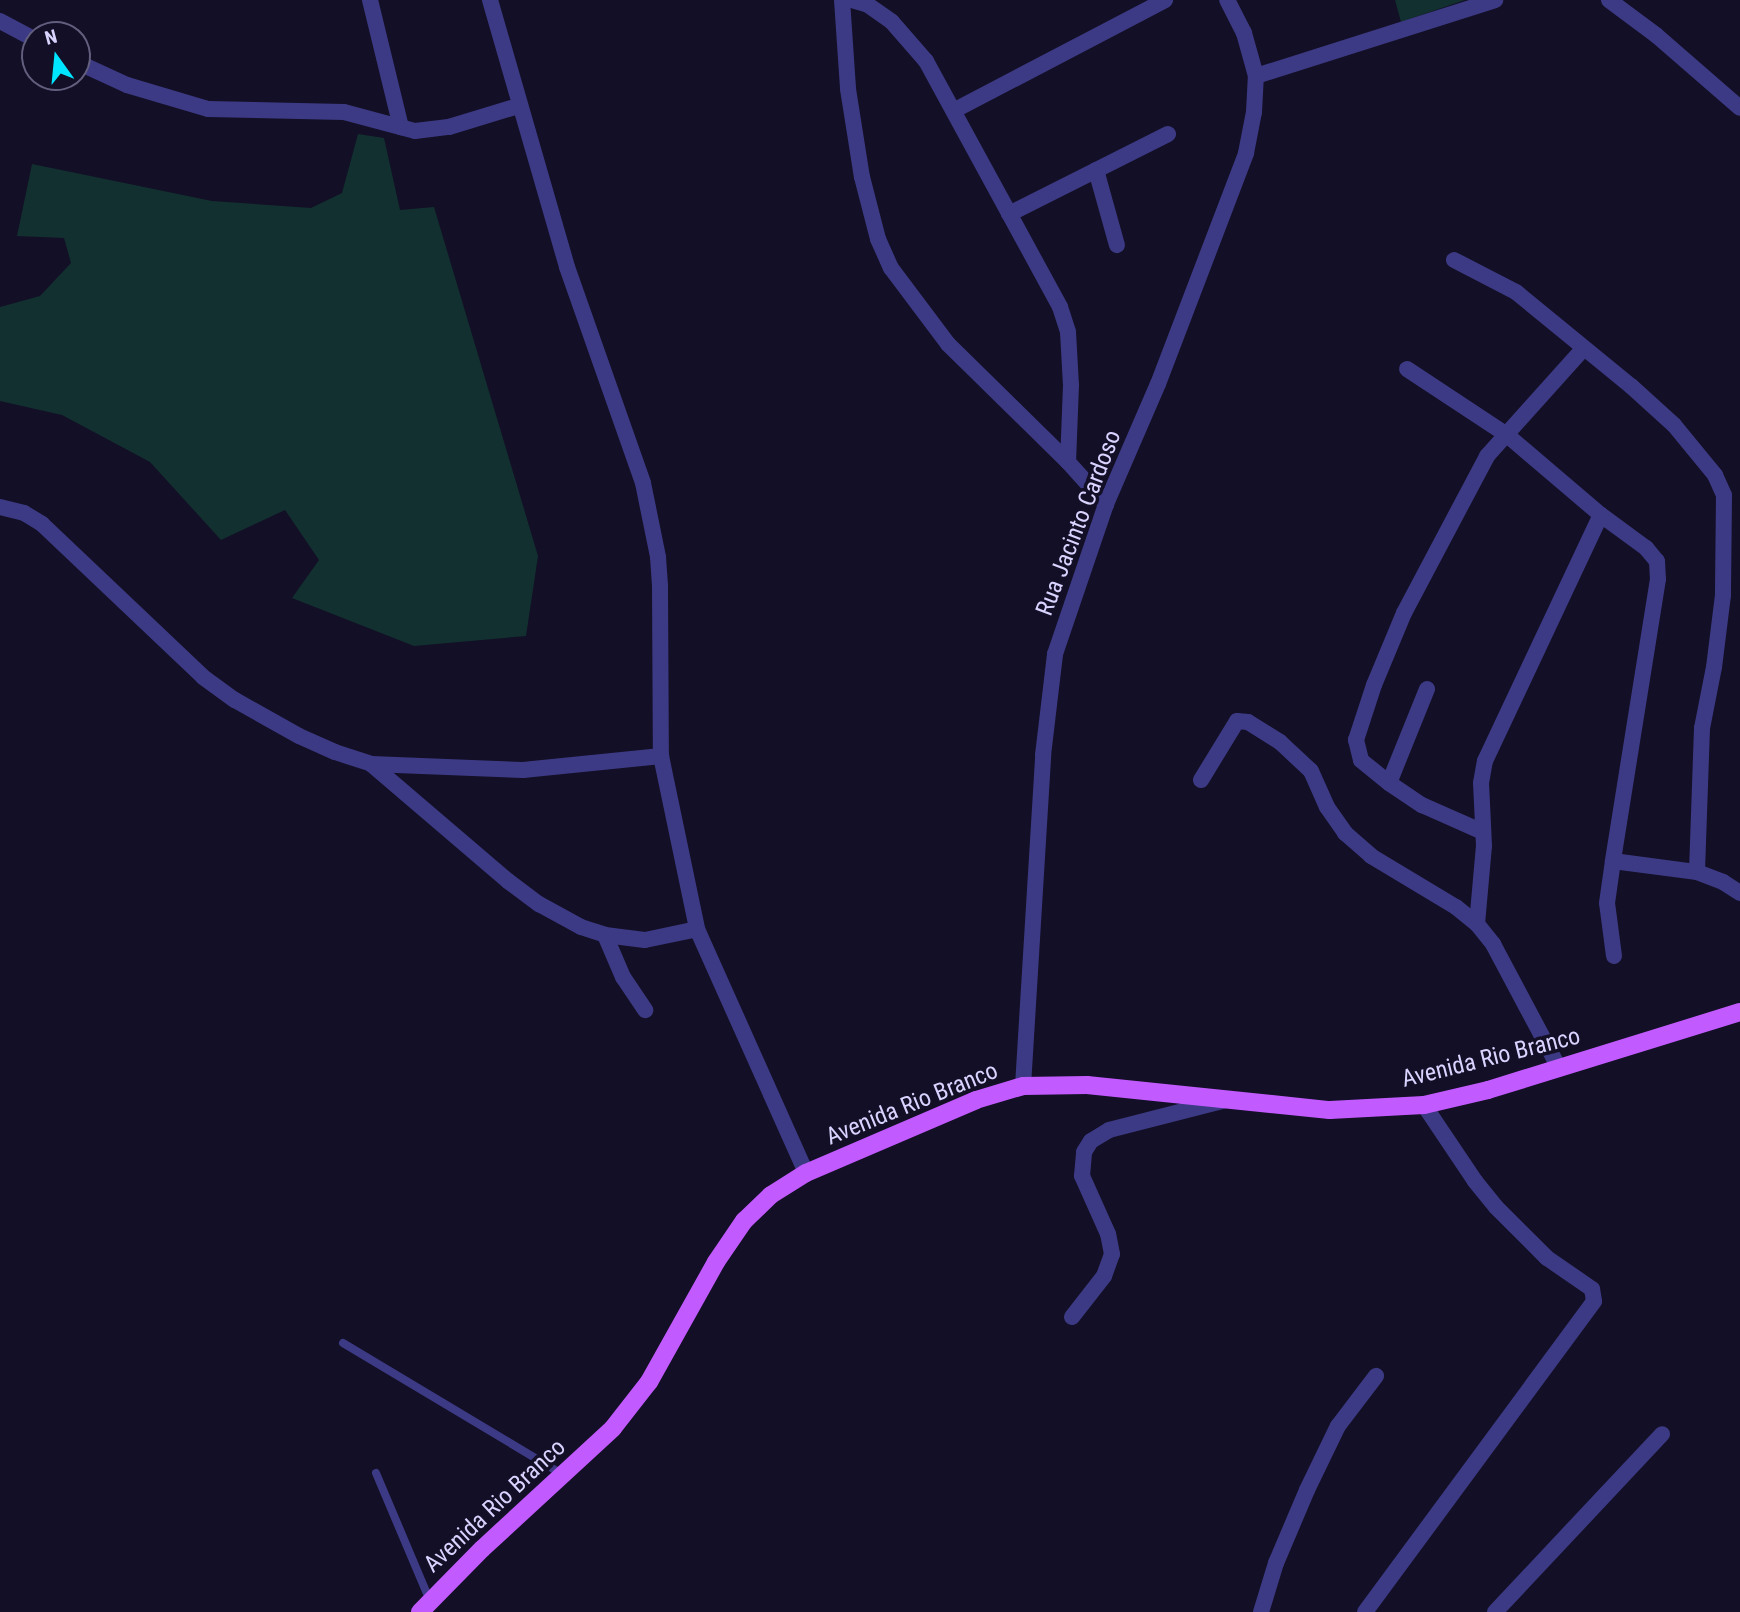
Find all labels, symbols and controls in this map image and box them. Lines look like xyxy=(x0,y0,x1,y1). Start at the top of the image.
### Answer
north arrow xyxy=(21,21,91,91)
text: N xyxy=(42,25,60,50)
street label: Rua Jacinto Cardoso xyxy=(1030,426,1128,620)
street label: Avenida Rio Branco xyxy=(1399,1022,1583,1094)
street label: Avenida Rio Branco xyxy=(822,1056,1002,1152)
street label: Avenida Rio Branco xyxy=(418,1433,572,1579)

